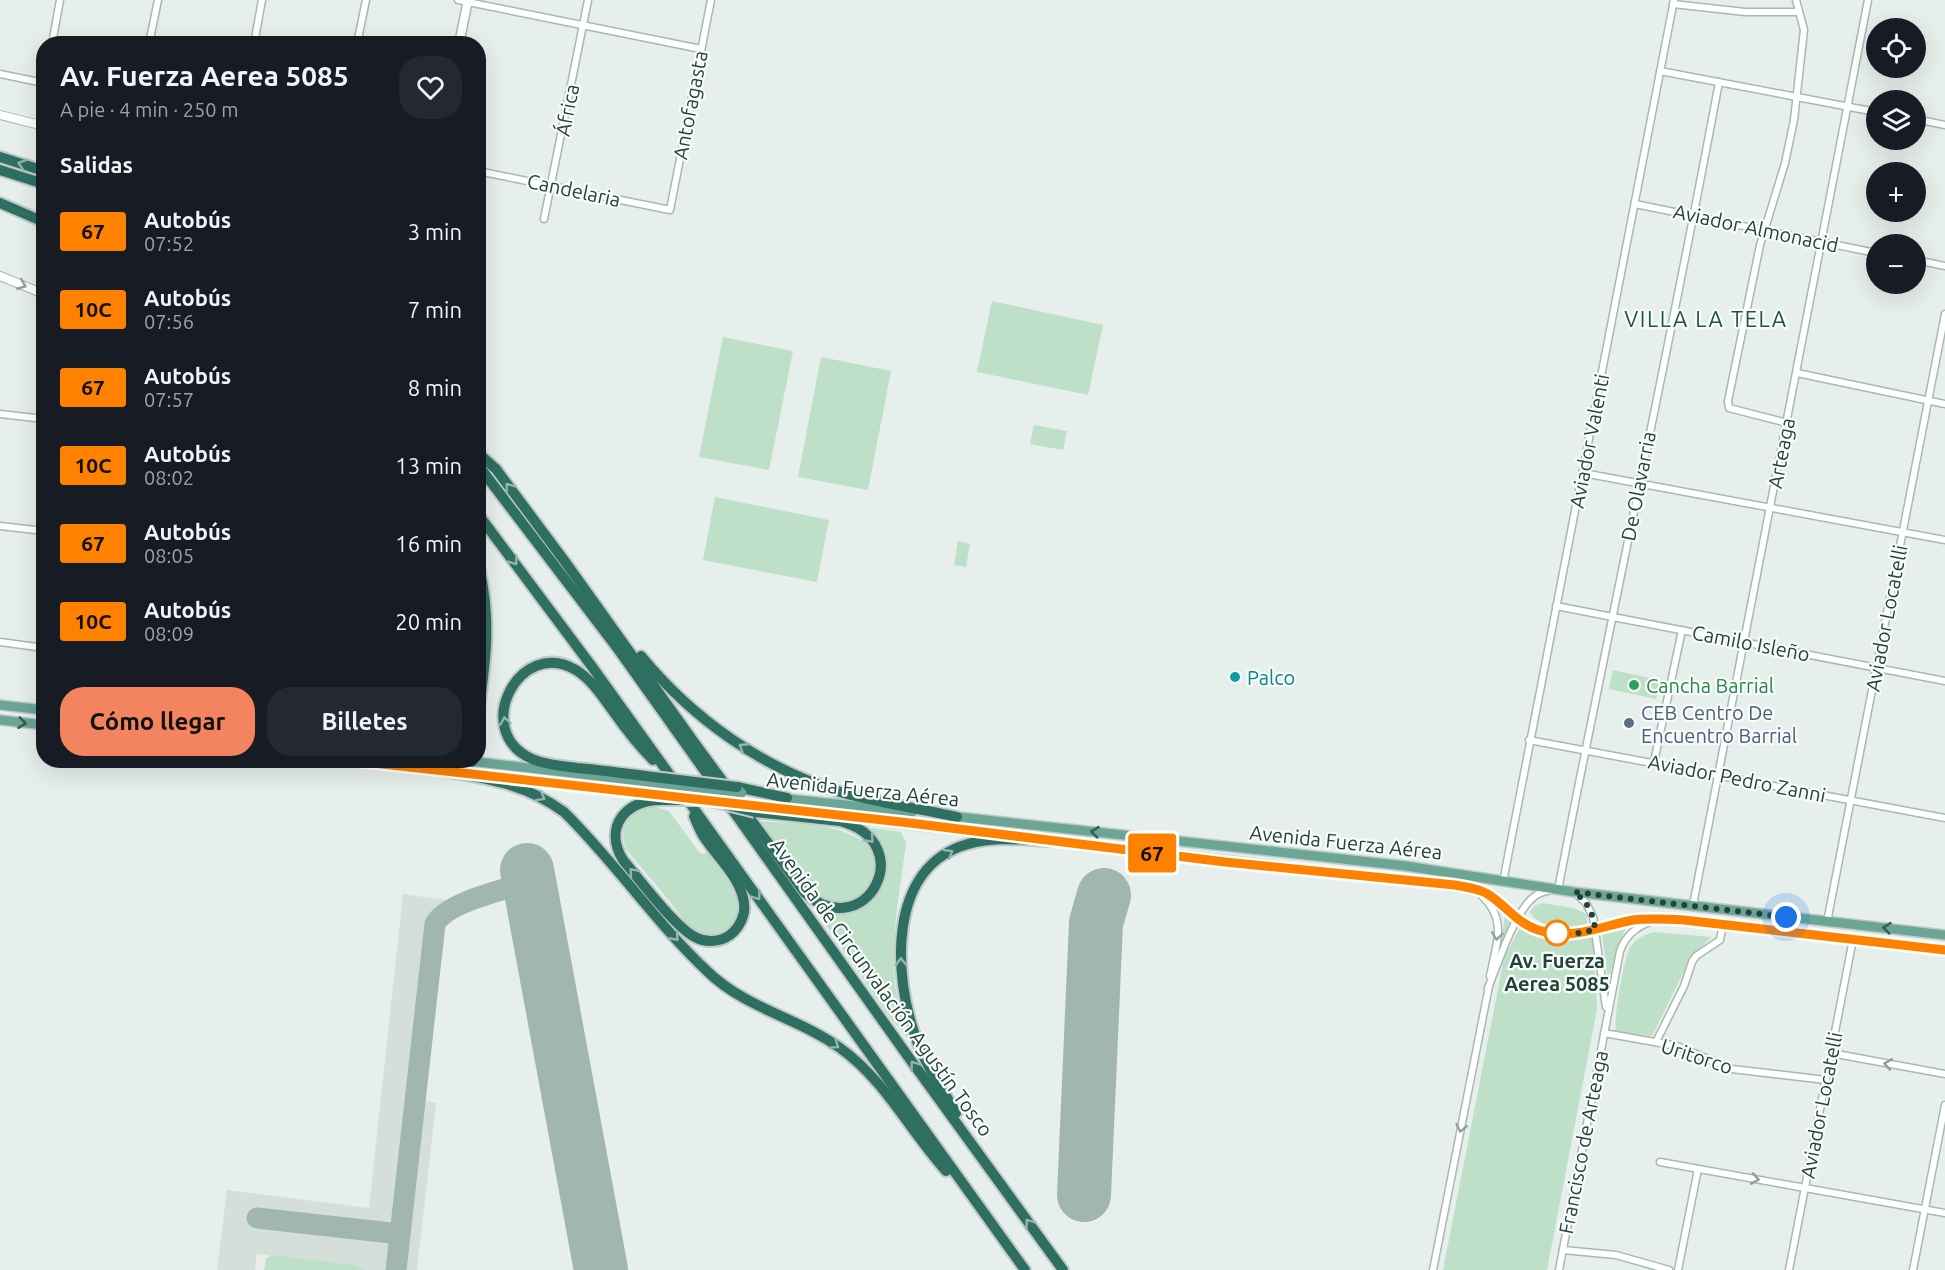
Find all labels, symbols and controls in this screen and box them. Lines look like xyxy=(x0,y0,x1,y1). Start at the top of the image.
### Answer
map controls xyxy=(1866,18,1926,294)
button: locate xyxy=(1866,18,1926,78)
street label: Antofagasta xyxy=(668,49,712,161)
button: heart xyxy=(399,56,462,119)
text: Av. Fuerza Aerea 5085 xyxy=(60,60,349,91)
street label: África xyxy=(551,82,583,138)
button: layers xyxy=(1866,90,1926,150)
text: A pie · 4 min · 250 m xyxy=(60,98,238,121)
text: Salidas xyxy=(60,152,133,177)
one-way arrow xyxy=(17,159,28,171)
button: + xyxy=(1866,162,1926,222)
street label: Candelaria xyxy=(525,169,623,211)
street label: Aviador Almonacid xyxy=(1671,199,1841,257)
text: Autobús xyxy=(144,207,231,232)
text: 67 xyxy=(81,219,105,243)
text: 3 min xyxy=(408,219,462,244)
text: 07:52 xyxy=(144,232,194,255)
button: − xyxy=(1866,234,1926,294)
one-way arrow xyxy=(15,278,26,290)
text: Autobús xyxy=(144,285,231,310)
text: 10C xyxy=(74,297,112,321)
text: 7 min xyxy=(408,297,462,322)
district label: VILLA LA TELA xyxy=(1624,306,1788,331)
text: 07:56 xyxy=(144,310,194,333)
text: Autobús xyxy=(144,363,231,388)
street label: Aviador Valenti xyxy=(1565,372,1613,510)
text: 67 xyxy=(81,375,105,399)
text: 8 min xyxy=(408,375,462,400)
text: 07:57 xyxy=(144,388,194,411)
street label: Arteaga xyxy=(1763,416,1799,490)
street label: De Olavarria xyxy=(1616,429,1660,543)
text: Autobús xyxy=(144,441,231,466)
text: 10C xyxy=(74,453,112,477)
text: 13 min xyxy=(395,453,462,478)
text: 08:02 xyxy=(144,466,194,489)
one-way arrow xyxy=(506,482,517,493)
text: Autobús xyxy=(144,519,231,544)
text: 67 xyxy=(81,531,105,555)
text: 16 min xyxy=(395,531,462,556)
street label: Aviador Locatelli xyxy=(1861,543,1911,693)
text: 08:05 xyxy=(144,544,194,567)
one-way arrow xyxy=(506,554,517,565)
text: Autobús xyxy=(144,597,231,622)
text: 10C xyxy=(74,609,112,633)
text: 20 min xyxy=(395,609,462,634)
street label: Camilo Isleño xyxy=(1690,620,1812,666)
text: 08:09 xyxy=(144,622,194,645)
place label: Palco xyxy=(1247,666,1295,689)
marker: Palco xyxy=(1228,670,1242,684)
place label: Cancha Barrial xyxy=(1646,674,1774,697)
marker: Cancha Barrial xyxy=(1627,678,1641,692)
button: Cómo llegar xyxy=(60,687,255,756)
button: Billetes xyxy=(267,687,462,756)
place label: CEB Centro De Encuentro Barrial xyxy=(1641,701,1797,747)
one-way arrow xyxy=(17,716,26,729)
marker: CEB Centro De Encuentro Barrial xyxy=(1622,716,1636,730)
one-way arrow xyxy=(499,717,511,726)
one-way arrow xyxy=(739,743,750,754)
street label: Aviador Pedro Zanni xyxy=(1646,749,1828,807)
street label: Avenida Fuerza Aérea xyxy=(766,767,960,811)
one-way arrow xyxy=(534,790,545,801)
street label: Avenida Fuerza Aérea xyxy=(1249,820,1443,864)
one-way arrow xyxy=(1090,826,1099,839)
one-way arrow xyxy=(863,832,874,843)
street label: Avenida de Circunvalación Agustín Tosco xyxy=(766,834,998,1140)
line badge: 67 xyxy=(1125,834,1179,872)
text: 67 xyxy=(1140,841,1164,865)
one-way arrow xyxy=(942,849,953,860)
one-way arrow xyxy=(629,868,640,879)
one-way arrow xyxy=(750,889,761,900)
your location xyxy=(1771,902,1801,932)
marker: Av. Fuerza Aerea 5085 xyxy=(1544,920,1570,946)
one-way arrow xyxy=(1882,923,1891,935)
one-way arrow xyxy=(668,930,679,941)
one-way arrow xyxy=(1491,932,1503,941)
place label: Av. Fuerza Aerea 5085 xyxy=(1504,949,1610,995)
one-way arrow xyxy=(895,958,907,967)
street label: Aviador Locatelli xyxy=(1796,1030,1846,1180)
street label: Uritorco xyxy=(1658,1034,1736,1078)
one-way arrow xyxy=(828,1038,839,1049)
street label: Francisco de Arteaga xyxy=(1554,1048,1612,1236)
one-way arrow xyxy=(1883,1058,1893,1071)
one-way arrow xyxy=(910,1060,921,1071)
one-way arrow xyxy=(1455,1123,1468,1133)
one-way arrow xyxy=(1750,1172,1760,1185)
one-way arrow xyxy=(1025,1218,1036,1229)

